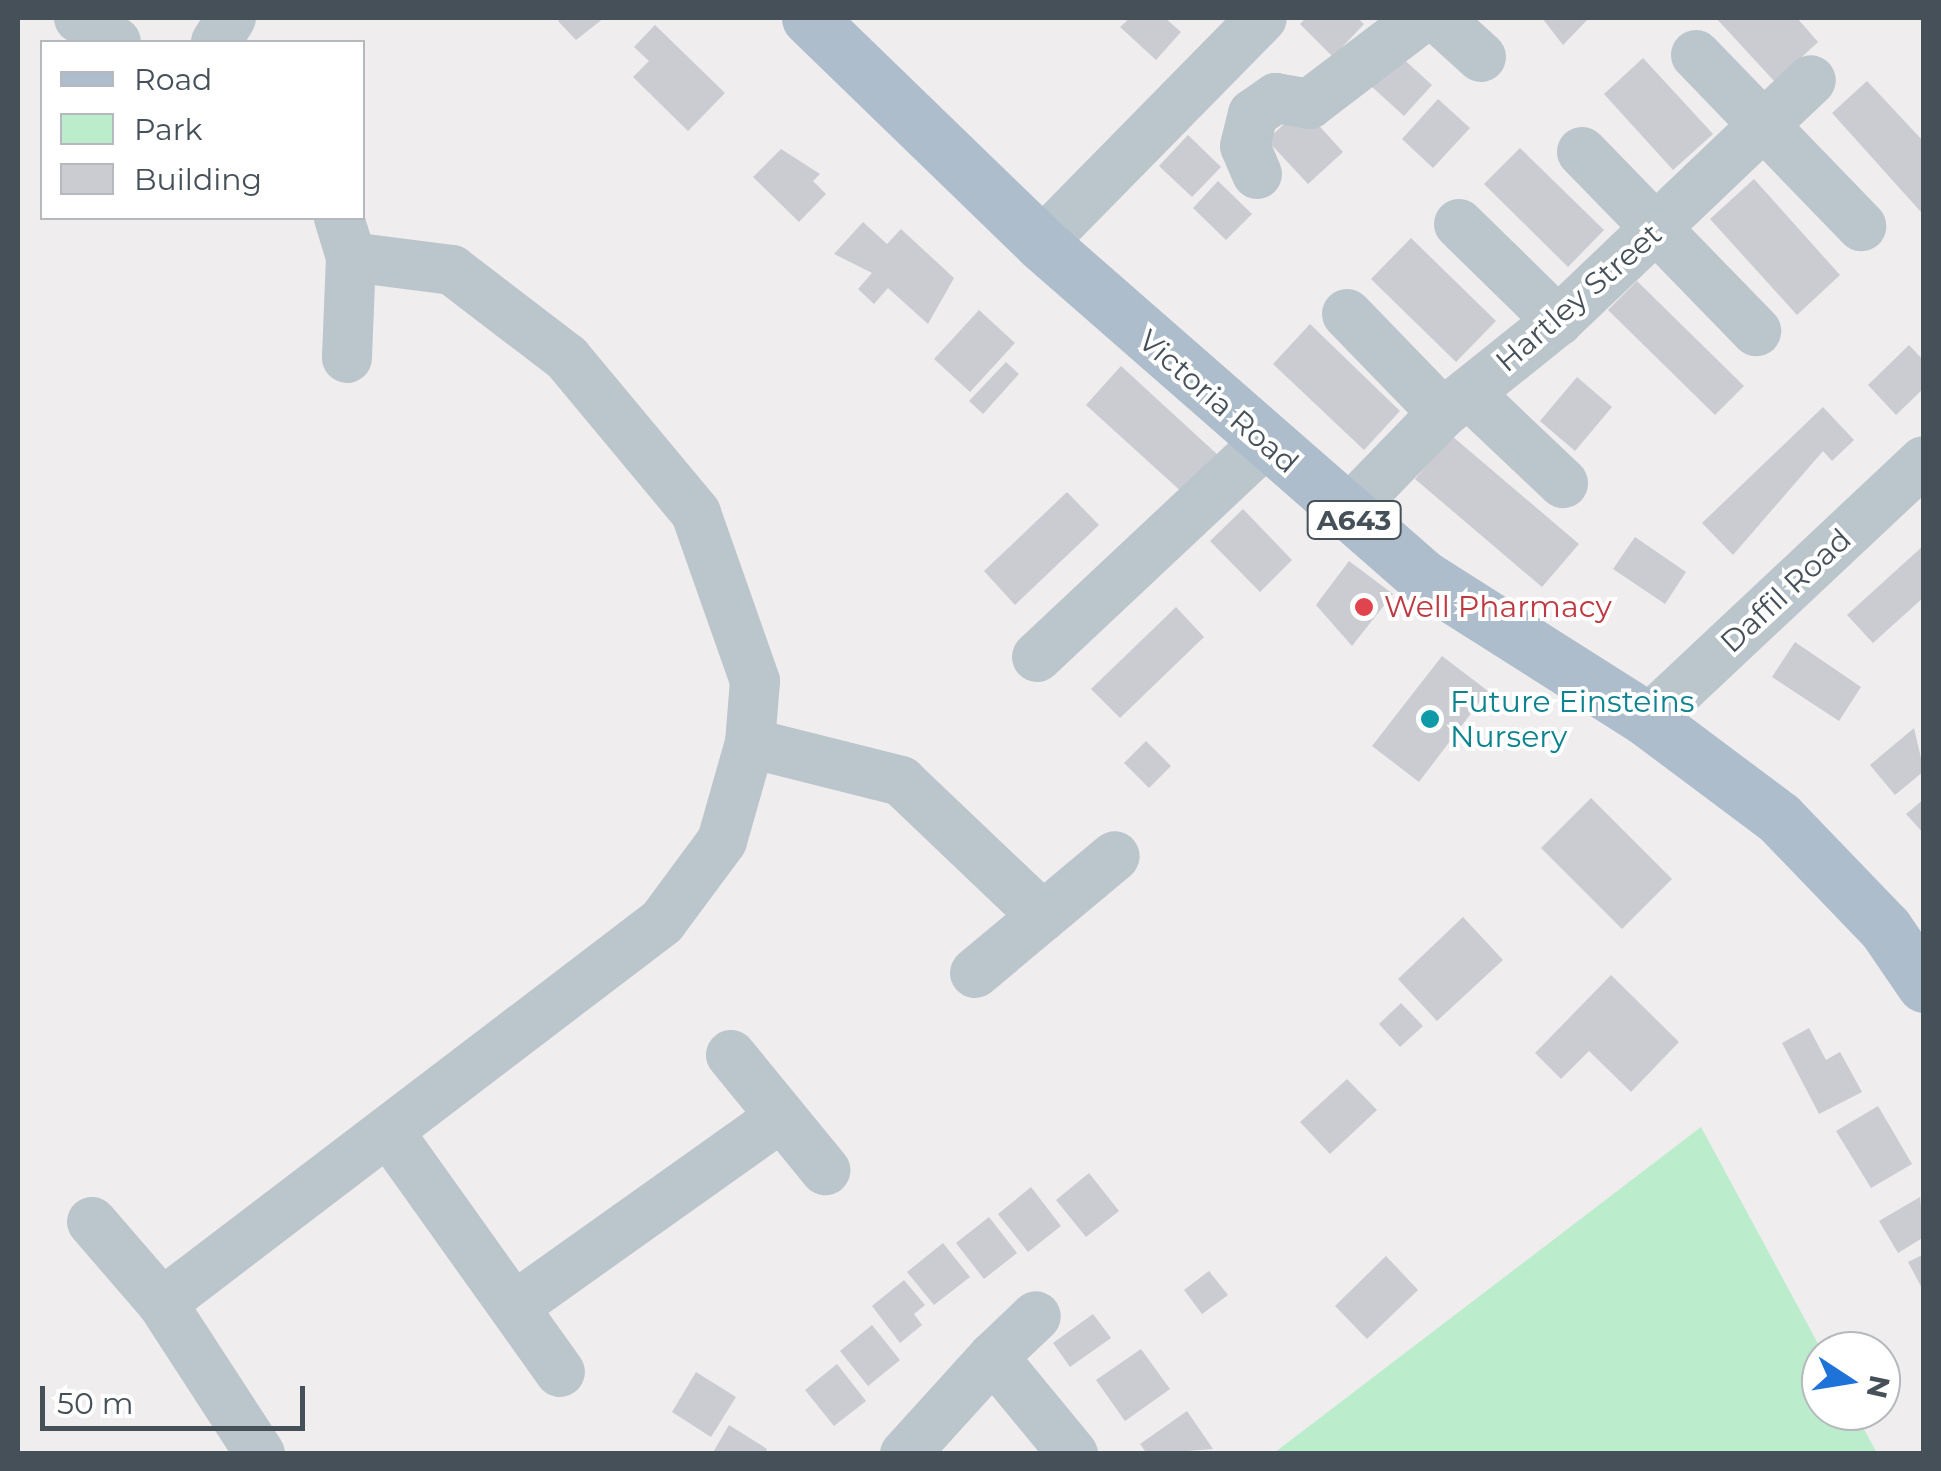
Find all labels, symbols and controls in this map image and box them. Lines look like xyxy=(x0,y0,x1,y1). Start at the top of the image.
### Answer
legend xyxy=(40,40,365,220)
text: Road xyxy=(134,61,212,98)
text: Park xyxy=(134,111,203,148)
text: Building xyxy=(134,161,262,198)
street label: Hartley Street xyxy=(1489,216,1669,380)
street label: Victoria Road xyxy=(1131,323,1305,481)
road number: A643 xyxy=(1306,497,1402,543)
street label: Daffil Road xyxy=(1713,521,1859,661)
place label: Well Pharmacy xyxy=(1384,589,1612,625)
marker: Well Pharmacy xyxy=(1353,596,1375,618)
place label: Future Einsteins Nursery xyxy=(1450,684,1694,754)
marker: Future Einsteins Nursery xyxy=(1419,708,1441,730)
north arrow xyxy=(1801,1331,1901,1431)
scale bar xyxy=(45,1366,310,1428)
text: N xyxy=(1859,1372,1897,1401)
text: 50 m xyxy=(57,1385,134,1422)

